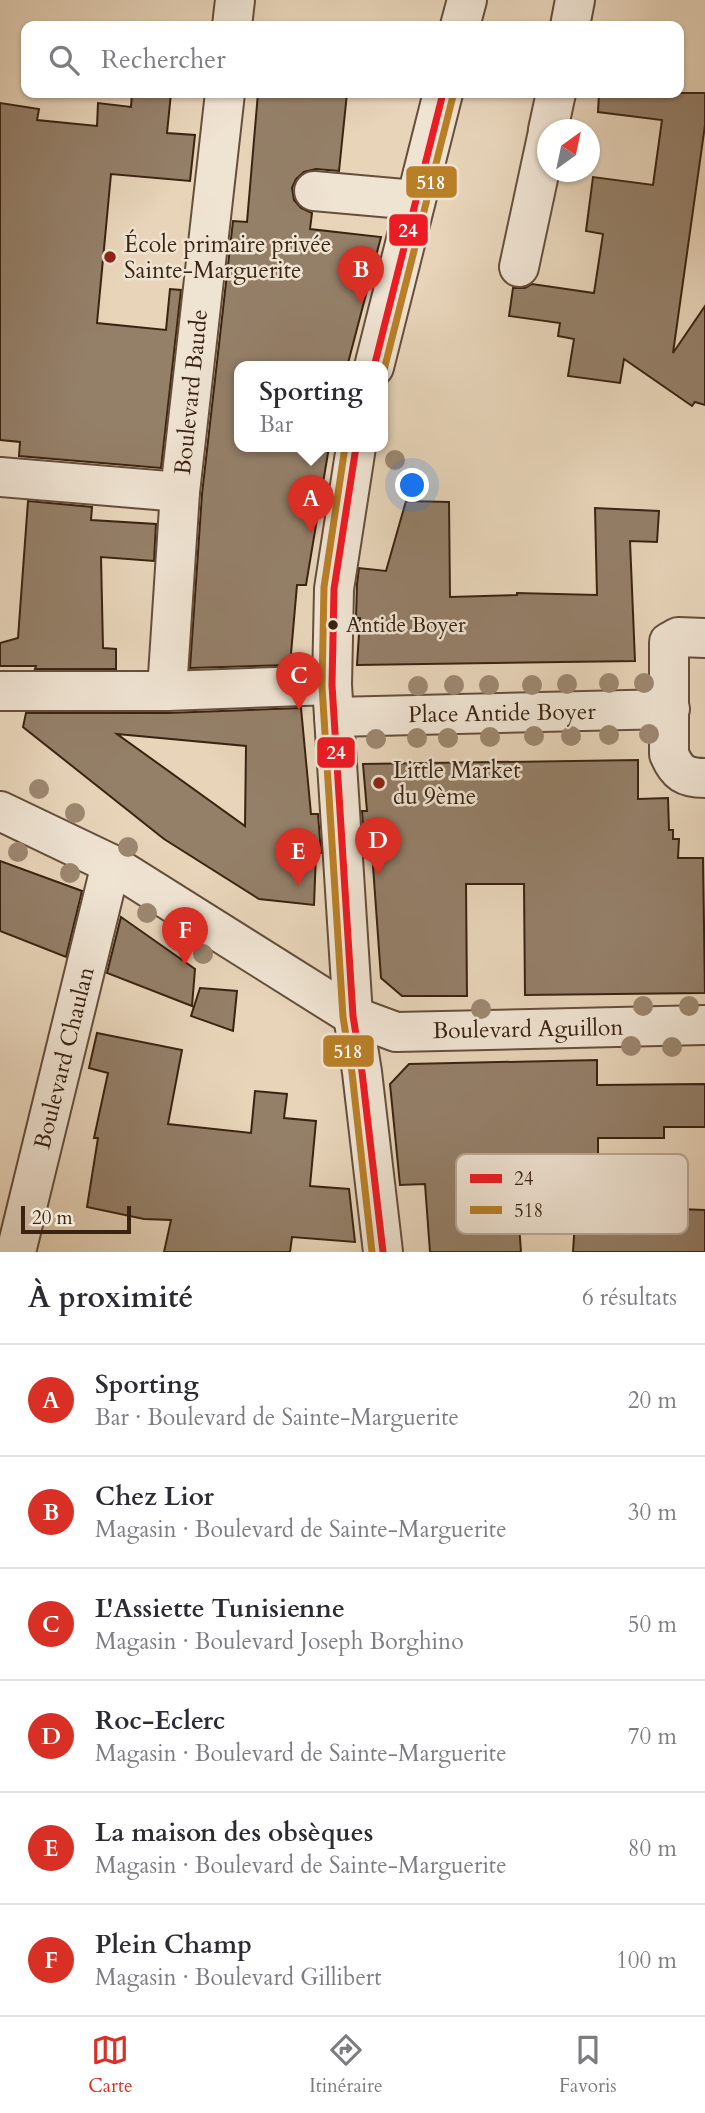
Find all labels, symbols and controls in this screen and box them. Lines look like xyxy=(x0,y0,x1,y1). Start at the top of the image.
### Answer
search box xyxy=(21,21,684,98)
icon: search xyxy=(45,41,83,79)
text: Rechercher xyxy=(101,42,226,77)
north arrow xyxy=(537,119,600,182)
line badge: 518 xyxy=(405,165,458,199)
text: 518 xyxy=(416,170,446,196)
line badge: 24 xyxy=(388,213,429,247)
text: 24 xyxy=(398,218,418,244)
place label: École primaire privée Sainte-Marguerite xyxy=(124,229,331,286)
pin: B xyxy=(338,246,384,304)
marker: École primaire privée Sainte-Marguerite xyxy=(102,249,118,265)
street label: Boulevard Baude xyxy=(167,308,215,476)
popup xyxy=(234,361,388,452)
text: Sporting xyxy=(259,374,363,409)
text: Bar xyxy=(259,409,293,440)
your location xyxy=(395,468,429,502)
pin: A xyxy=(288,475,334,533)
place label: Antide Boyer xyxy=(346,611,466,640)
marker: Antide Boyer xyxy=(326,618,340,632)
pin: C xyxy=(276,652,322,710)
street label: Place Antide Boyer xyxy=(408,696,597,730)
line badge: 24 xyxy=(316,736,356,769)
text: 24 xyxy=(326,740,346,766)
place label: Little Market du 9ème xyxy=(393,755,520,812)
marker: Little Market du 9ème xyxy=(371,775,387,791)
pin: D xyxy=(355,817,401,875)
pin: E xyxy=(275,828,321,886)
pin: F xyxy=(162,907,208,965)
street label: Boulevard Chaulan xyxy=(26,964,102,1152)
street label: Boulevard Aguillon xyxy=(432,1012,624,1046)
line badge: 518 xyxy=(322,1034,375,1068)
text: 518 xyxy=(333,1039,363,1065)
legend xyxy=(456,1154,688,1234)
text: 24 xyxy=(514,1166,534,1192)
text: 518 xyxy=(514,1198,543,1224)
scale bar xyxy=(21,1203,131,1235)
text: 20 m xyxy=(32,1205,73,1231)
text: À proximité xyxy=(28,1277,193,1318)
text: 6 résultats xyxy=(582,1282,677,1313)
text: Sporting xyxy=(95,1367,199,1402)
text: A xyxy=(42,1385,60,1416)
text: 20 m xyxy=(628,1385,677,1416)
text: Bar · Boulevard de Sainte-Marguerite xyxy=(95,1402,459,1433)
text: Chez Lior xyxy=(95,1479,214,1514)
text: B xyxy=(43,1497,59,1528)
text: 30 m xyxy=(628,1497,677,1528)
text: Magasin · Boulevard de Sainte-Marguerite xyxy=(95,1514,507,1545)
text: L'Assiette Tunisienne xyxy=(95,1591,345,1626)
text: C xyxy=(42,1609,60,1640)
text: 50 m xyxy=(628,1609,677,1640)
text: Magasin · Boulevard Joseph Borghino xyxy=(95,1626,464,1657)
text: Roc-Eclerc xyxy=(95,1703,225,1738)
text: D xyxy=(41,1721,61,1752)
text: 70 m xyxy=(628,1721,677,1752)
text: Magasin · Boulevard de Sainte-Marguerite xyxy=(95,1738,507,1769)
text: La maison des obsèques xyxy=(95,1815,373,1850)
text: E xyxy=(44,1833,58,1864)
text: 80 m xyxy=(628,1833,677,1864)
text: Magasin · Boulevard de Sainte-Marguerite xyxy=(95,1850,507,1881)
text: Plein Champ xyxy=(95,1927,252,1962)
text: F xyxy=(44,1945,58,1976)
text: 100 m xyxy=(616,1945,677,1976)
text: Magasin · Boulevard Gillibert xyxy=(95,1962,382,1993)
tab: Carte xyxy=(88,2031,133,2099)
tab: Itinéraire xyxy=(309,2031,383,2099)
tab: Favoris xyxy=(559,2031,617,2099)

